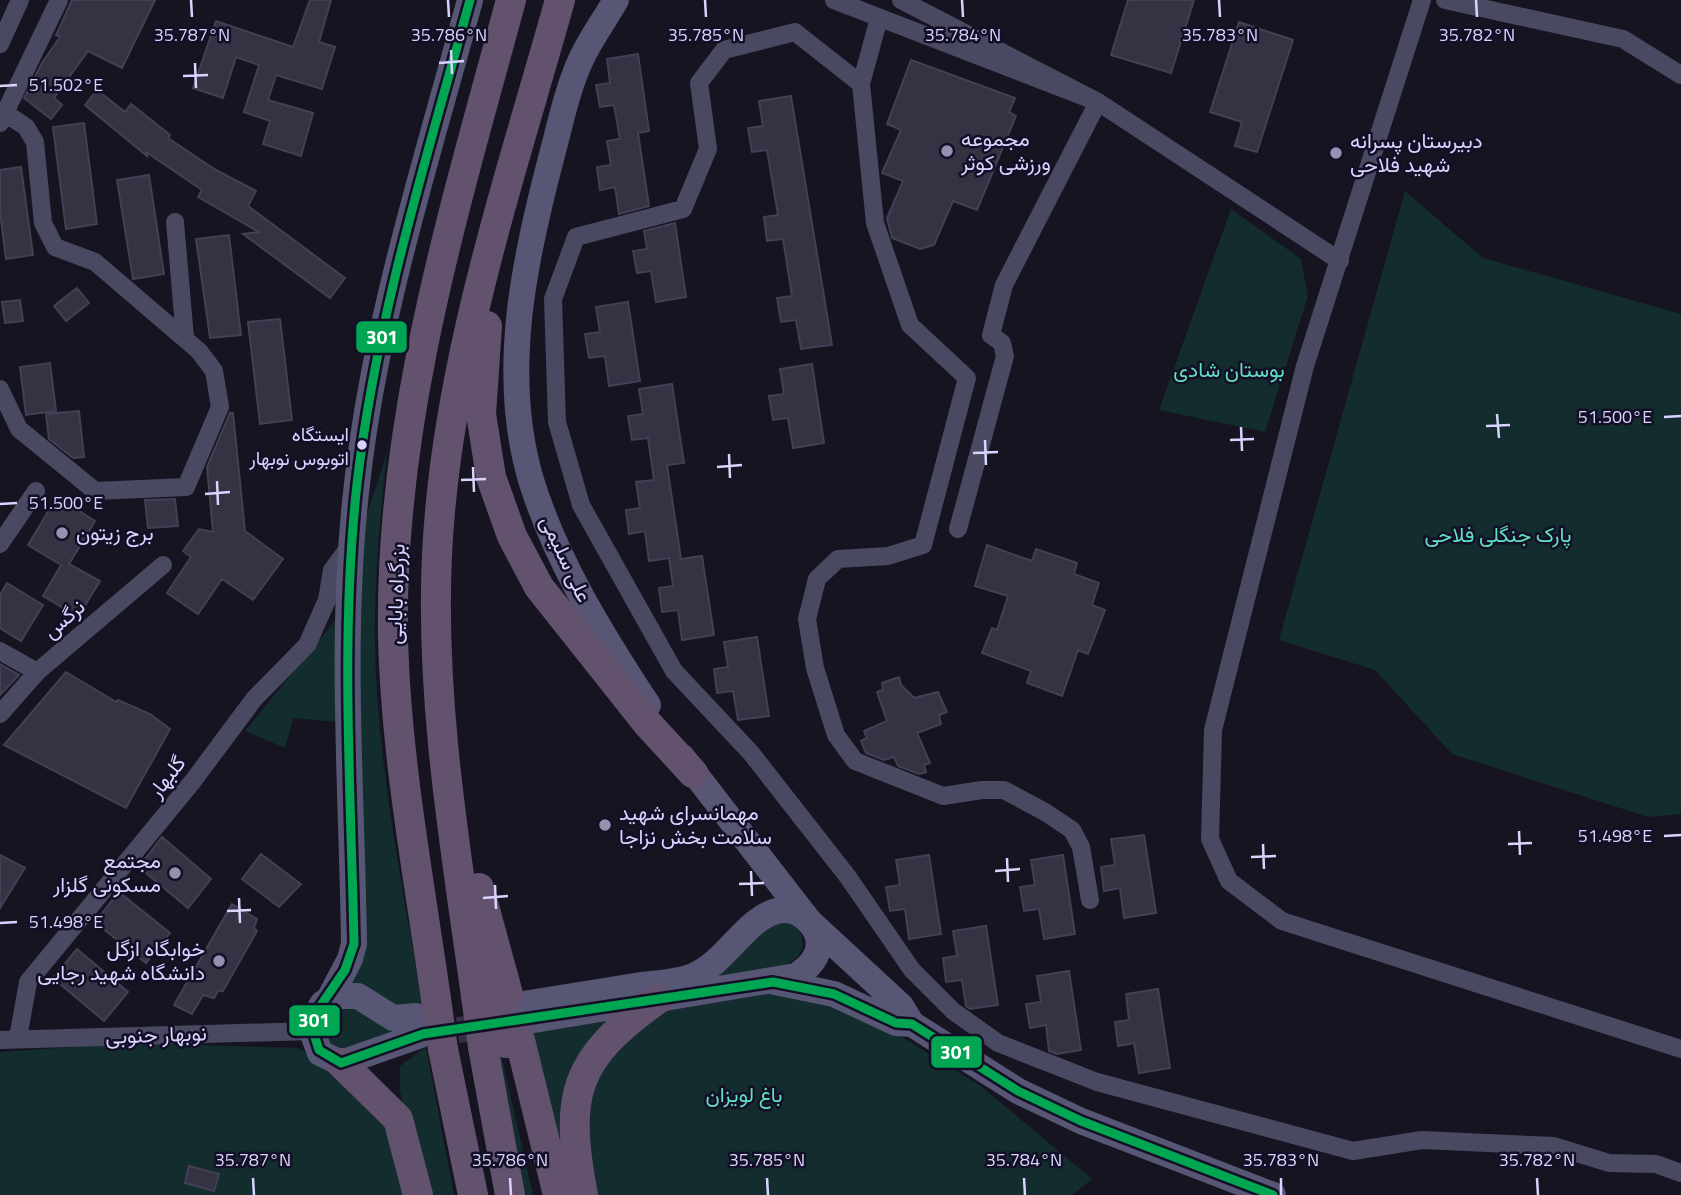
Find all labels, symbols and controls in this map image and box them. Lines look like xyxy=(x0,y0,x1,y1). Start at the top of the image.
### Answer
text: 35.787°N xyxy=(154,21,230,48)
text: 35.786°N xyxy=(411,21,487,48)
text: 35.785°N xyxy=(668,21,744,48)
text: 35.784°N xyxy=(925,21,1001,48)
text: 35.783°N xyxy=(1182,21,1258,48)
text: 35.782°N xyxy=(1439,21,1515,48)
text: 51.502°E xyxy=(29,71,103,98)
place label: مجموعه ورزشی کوثر xyxy=(960,122,1051,178)
place label: دبیرستان پسرانه شهید فلاحی xyxy=(1350,124,1483,180)
marker: مجموعه ورزشی کوثر xyxy=(939,143,955,159)
marker: دبیرستان پسرانه شهید فلاحی xyxy=(1328,145,1344,161)
line badge: 301 xyxy=(355,320,408,354)
text: 301 xyxy=(366,322,398,351)
park label: بوستان شادی xyxy=(1173,353,1285,385)
text: 51.500°E xyxy=(1578,403,1652,430)
place label: ایستگاه اتوبوس نوبهار xyxy=(248,419,349,472)
marker: ایستگاه اتوبوس نوبهار xyxy=(355,438,369,452)
text: 51.500°E xyxy=(29,489,103,516)
street label: علی سلیمی xyxy=(533,510,601,607)
place label: برج زیتون xyxy=(76,516,154,548)
park label: پارک جنگلی فلاحی xyxy=(1424,518,1572,550)
marker: برج زیتون xyxy=(54,525,70,541)
street label: بزرگراه بابایی xyxy=(377,543,413,645)
street label: نرگس xyxy=(35,591,92,646)
street label: گلبهار xyxy=(139,748,193,805)
place label: مهمانسرای شهید سلامت بخش نزاجا xyxy=(619,796,772,852)
marker: مهمانسرای شهید سلامت بخش نزاجا xyxy=(597,817,613,833)
text: 51.498°E xyxy=(1578,822,1652,849)
place label: مجتمع مسکونی گلزار xyxy=(52,844,161,900)
marker: مجتمع مسکونی گلزار xyxy=(167,865,183,881)
text: 51.498°E xyxy=(29,908,103,935)
place label: خوابگاه ازگل دانشگاه شهید رجایی xyxy=(37,932,205,988)
marker: خوابگاه ازگل دانشگاه شهید رجایی xyxy=(211,953,227,969)
line badge: 301 xyxy=(288,1004,341,1037)
text: 301 xyxy=(298,1005,330,1034)
street label: نوبهار جنوبی xyxy=(105,1016,207,1052)
line badge: 301 xyxy=(930,1035,983,1069)
text: 301 xyxy=(940,1037,972,1066)
park label: باغ لویزان xyxy=(706,1078,782,1110)
text: 35.787°N xyxy=(215,1146,291,1173)
text: 35.786°N xyxy=(472,1146,548,1173)
text: 35.785°N xyxy=(729,1146,805,1173)
text: 35.784°N xyxy=(986,1146,1062,1173)
text: 35.783°N xyxy=(1243,1146,1319,1173)
text: 35.782°N xyxy=(1499,1146,1575,1173)

